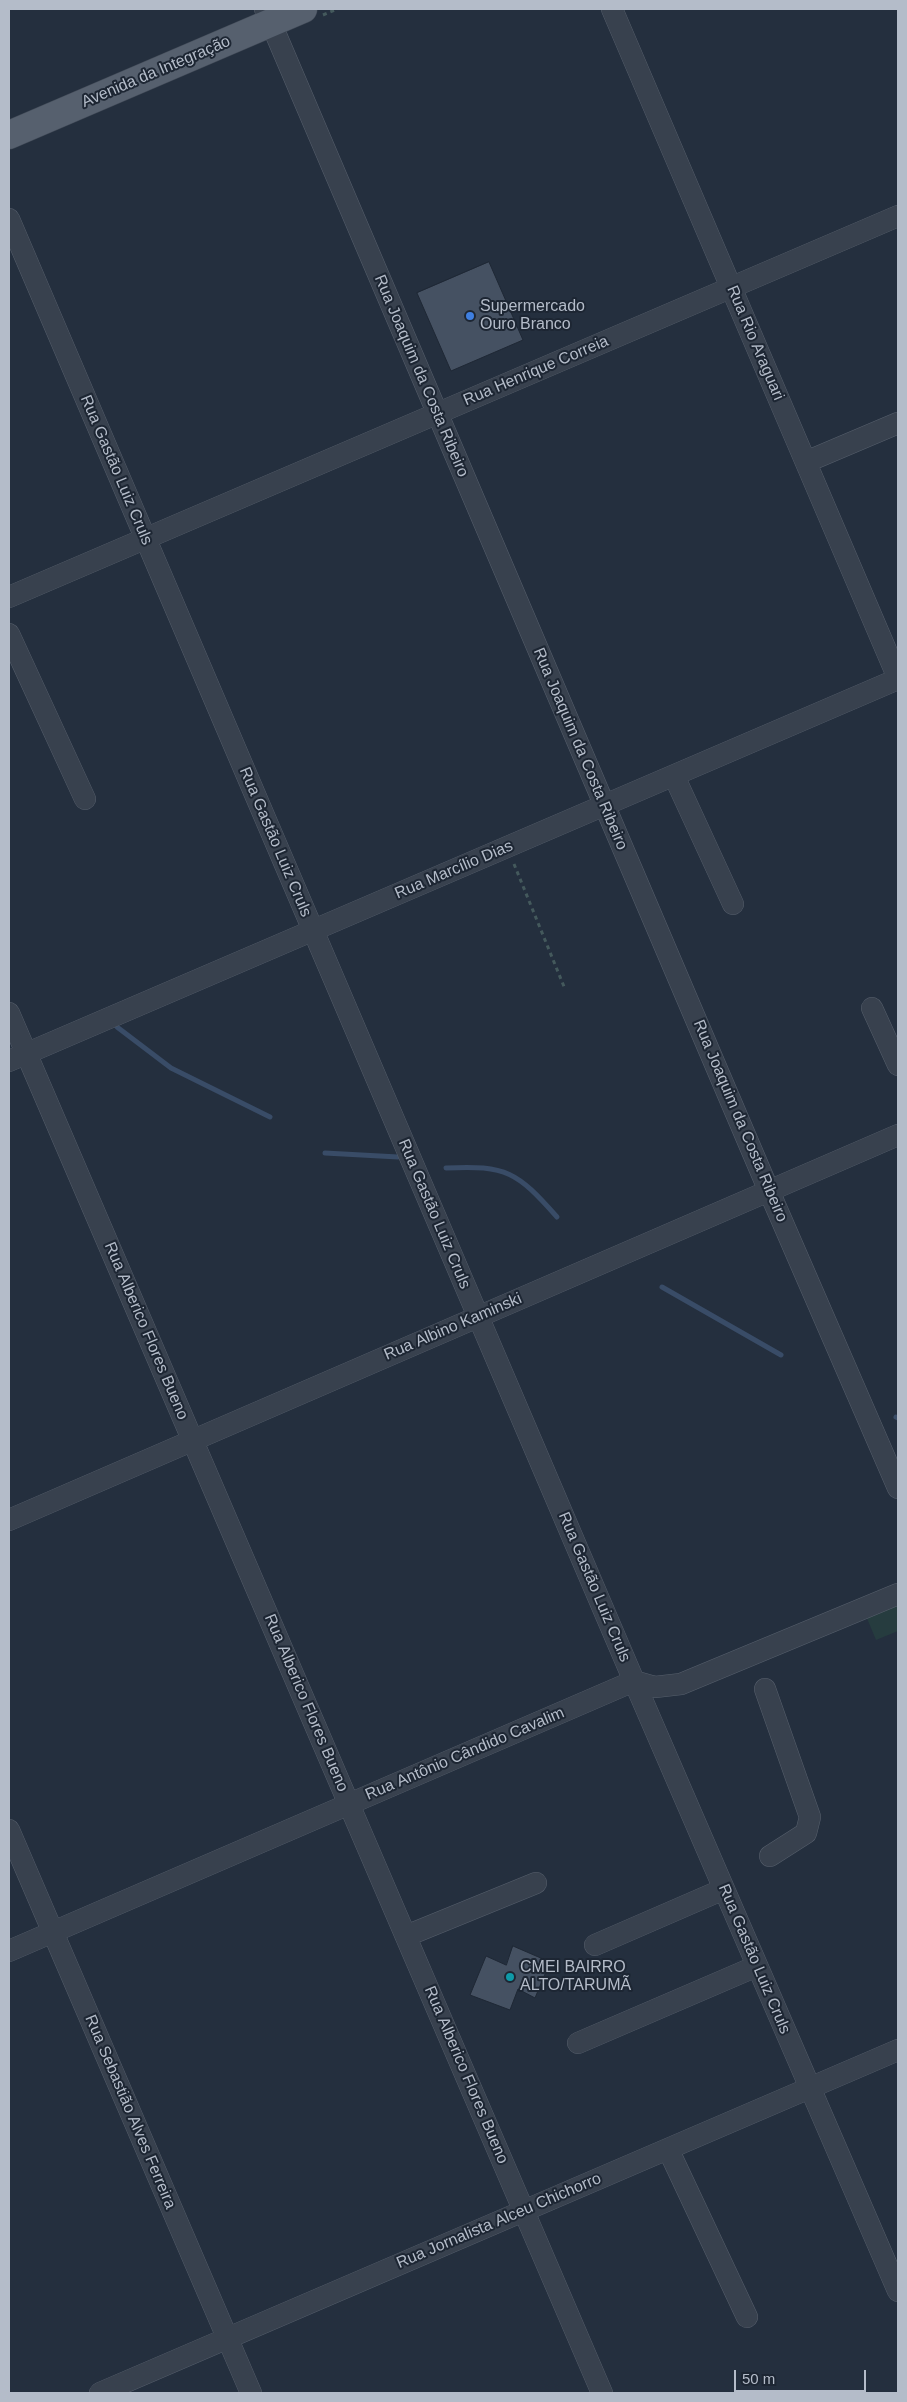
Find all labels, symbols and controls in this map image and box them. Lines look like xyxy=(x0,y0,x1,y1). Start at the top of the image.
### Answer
street label: Avenida da Integração xyxy=(79,32,233,112)
street label: Rua Joaquim da Costa Ribeiro xyxy=(370,272,472,480)
street label: Rua Rio Araguari xyxy=(722,283,788,403)
place label: Supermercado Ouro Branco xyxy=(480,297,585,335)
marker: Supermercado Ouro Branco xyxy=(464,310,476,322)
street label: Rua Henrique Correia xyxy=(461,332,611,410)
street label: Rua Gastão Luiz Cruls xyxy=(76,392,156,548)
street label: Rua Joaquim da Costa Ribeiro xyxy=(529,645,631,853)
street label: Rua Gastão Luiz Cruls xyxy=(235,764,315,920)
street label: Rua Marcílio Dias xyxy=(392,836,516,904)
street label: Rua Joaquim da Costa Ribeiro xyxy=(689,1017,791,1225)
street label: Rua Gastão Luiz Cruls xyxy=(394,1136,474,1292)
street label: Rua Alberico Flores Bueno xyxy=(100,1239,192,1423)
street label: Rua Albino Kaminski xyxy=(381,1289,525,1365)
street label: Rua Gastão Luiz Cruls xyxy=(554,1509,634,1665)
street label: Rua Alberico Flores Bueno xyxy=(260,1611,352,1795)
street label: Rua Antônio Cândido Cavalim xyxy=(363,1703,567,1805)
street label: Rua Gastão Luiz Cruls xyxy=(714,1881,794,2037)
place label: CMEI BAIRRO ALTO/TARUMÃ xyxy=(520,1958,631,1996)
marker: CMEI BAIRRO ALTO/TARUMÃ xyxy=(504,1971,516,1983)
street label: Rua Alberico Flores Bueno xyxy=(420,1983,512,2167)
street label: Rua Sebastião Alves Ferreira xyxy=(80,2012,180,2212)
street label: Rua Jornalista Alceu Chichorro xyxy=(394,2169,604,2273)
scale bar xyxy=(737,2360,870,2392)
text: 50 m xyxy=(742,2370,775,2387)

